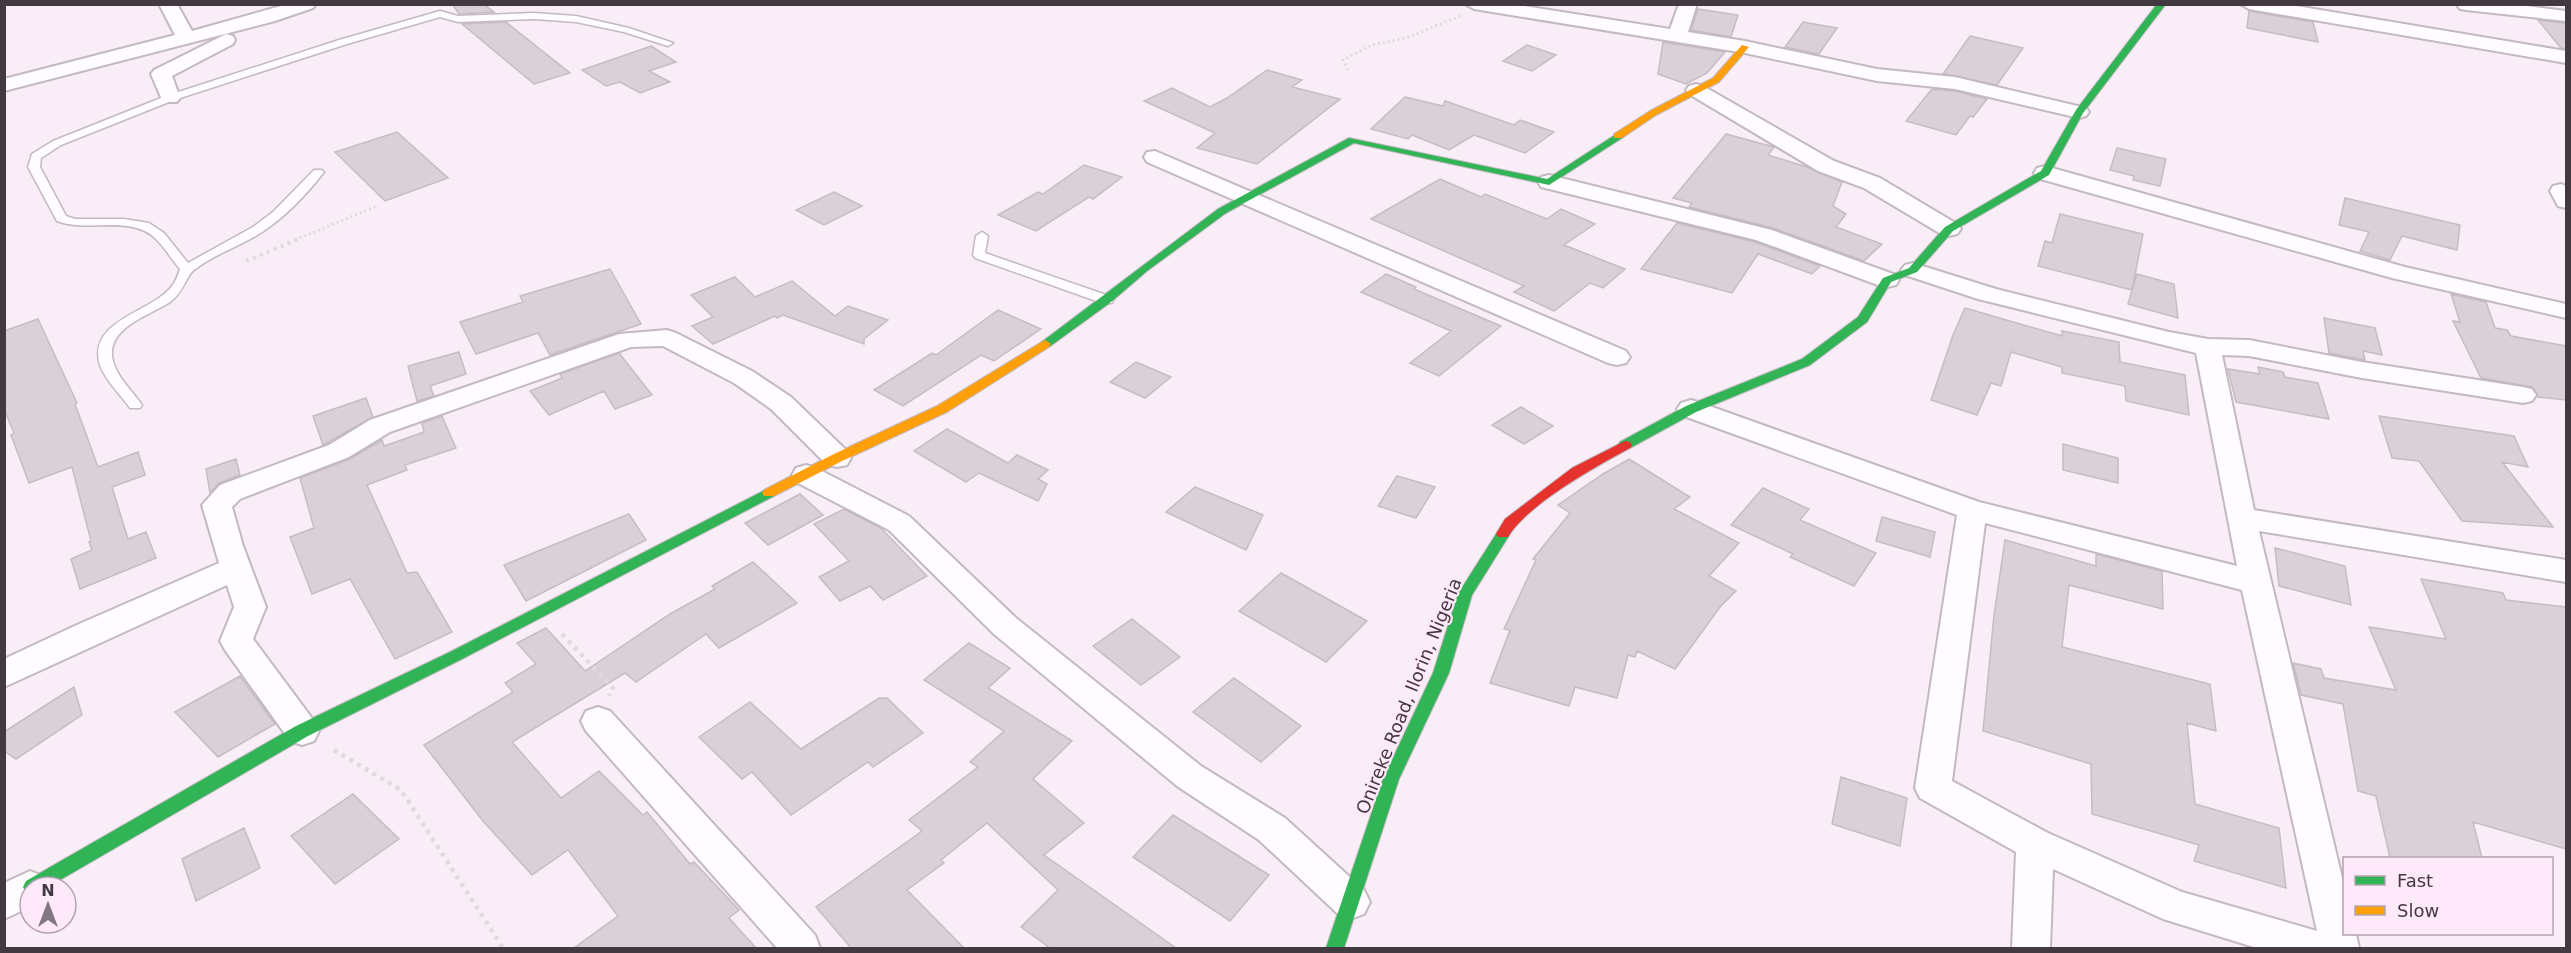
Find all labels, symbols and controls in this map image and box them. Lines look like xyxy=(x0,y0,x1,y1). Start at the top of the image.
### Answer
street label: Onireke Road, Ilorin, Nigeria xyxy=(1351,575,1466,817)
legend xyxy=(2343,857,2553,935)
text: Fast xyxy=(2397,870,2433,891)
north arrow xyxy=(18,875,78,935)
text: N xyxy=(41,881,55,900)
text: Slow xyxy=(2397,900,2439,921)

